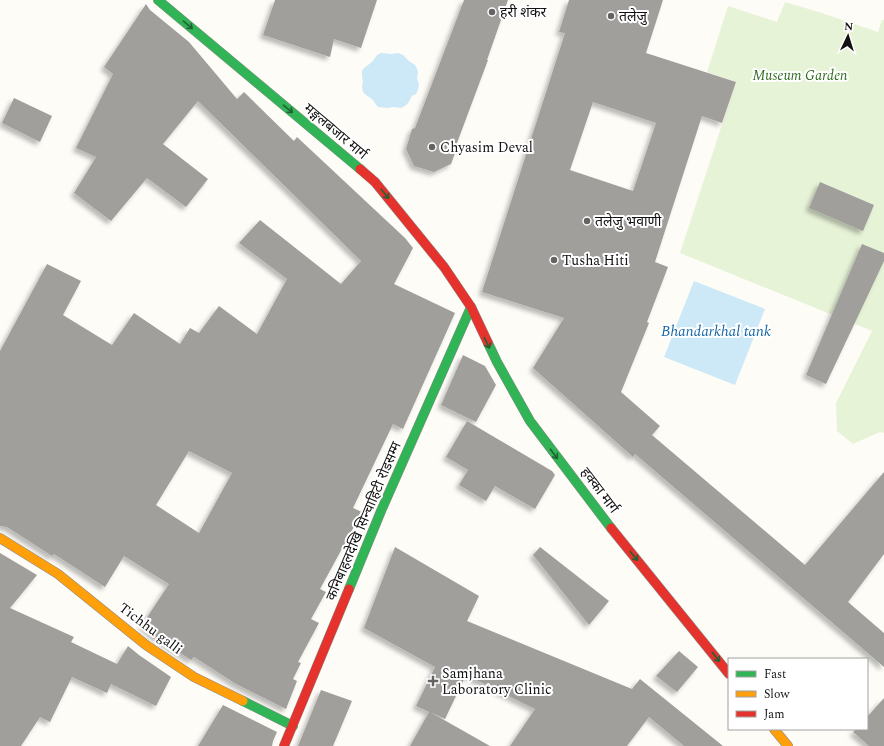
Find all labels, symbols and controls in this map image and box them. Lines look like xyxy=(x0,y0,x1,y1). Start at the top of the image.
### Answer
place label: हरी शंकर xyxy=(500,2,547,23)
place label: तलेजु xyxy=(619,6,648,27)
marker: हरी शंकर xyxy=(487,7,497,17)
marker: तलेजु xyxy=(606,11,616,21)
north arrow xyxy=(828,16,868,56)
text: N xyxy=(844,18,854,35)
one-way arrow xyxy=(182,21,193,30)
park label: Museum Garden xyxy=(752,65,848,86)
street label: मङ्गलबजार मार्ग xyxy=(299,98,373,165)
one-way arrow xyxy=(282,104,293,113)
place label: Chyasim Deval xyxy=(440,137,533,158)
marker: Chyasim Deval xyxy=(427,142,437,152)
one-way arrow xyxy=(381,189,390,199)
place label: तलेजु भवाणी xyxy=(595,211,662,232)
marker: तलेजु भवाणी xyxy=(582,216,592,226)
place label: Tusha Hiti xyxy=(562,250,629,271)
marker: Tusha Hiti xyxy=(549,255,559,265)
water label: Bhandarkhal tank xyxy=(661,320,771,343)
one-way arrow xyxy=(484,336,491,348)
street label: कनिबाहलदेखि सिन्चाहिटी रोडसम्म xyxy=(320,438,407,604)
one-way arrow xyxy=(550,448,559,459)
street label: हक्का मार्ग xyxy=(575,463,625,519)
one-way arrow xyxy=(629,551,638,562)
street label: Tichhu galli xyxy=(114,597,187,659)
one-way arrow xyxy=(711,652,720,663)
legend xyxy=(728,658,868,730)
place label: Samjhana Laboratory Clinic xyxy=(442,663,552,700)
text: Fast xyxy=(764,665,786,684)
marker: Samjhana Laboratory Clinic xyxy=(427,675,439,687)
text: Slow xyxy=(764,685,790,704)
text: Jam xyxy=(764,705,785,724)

